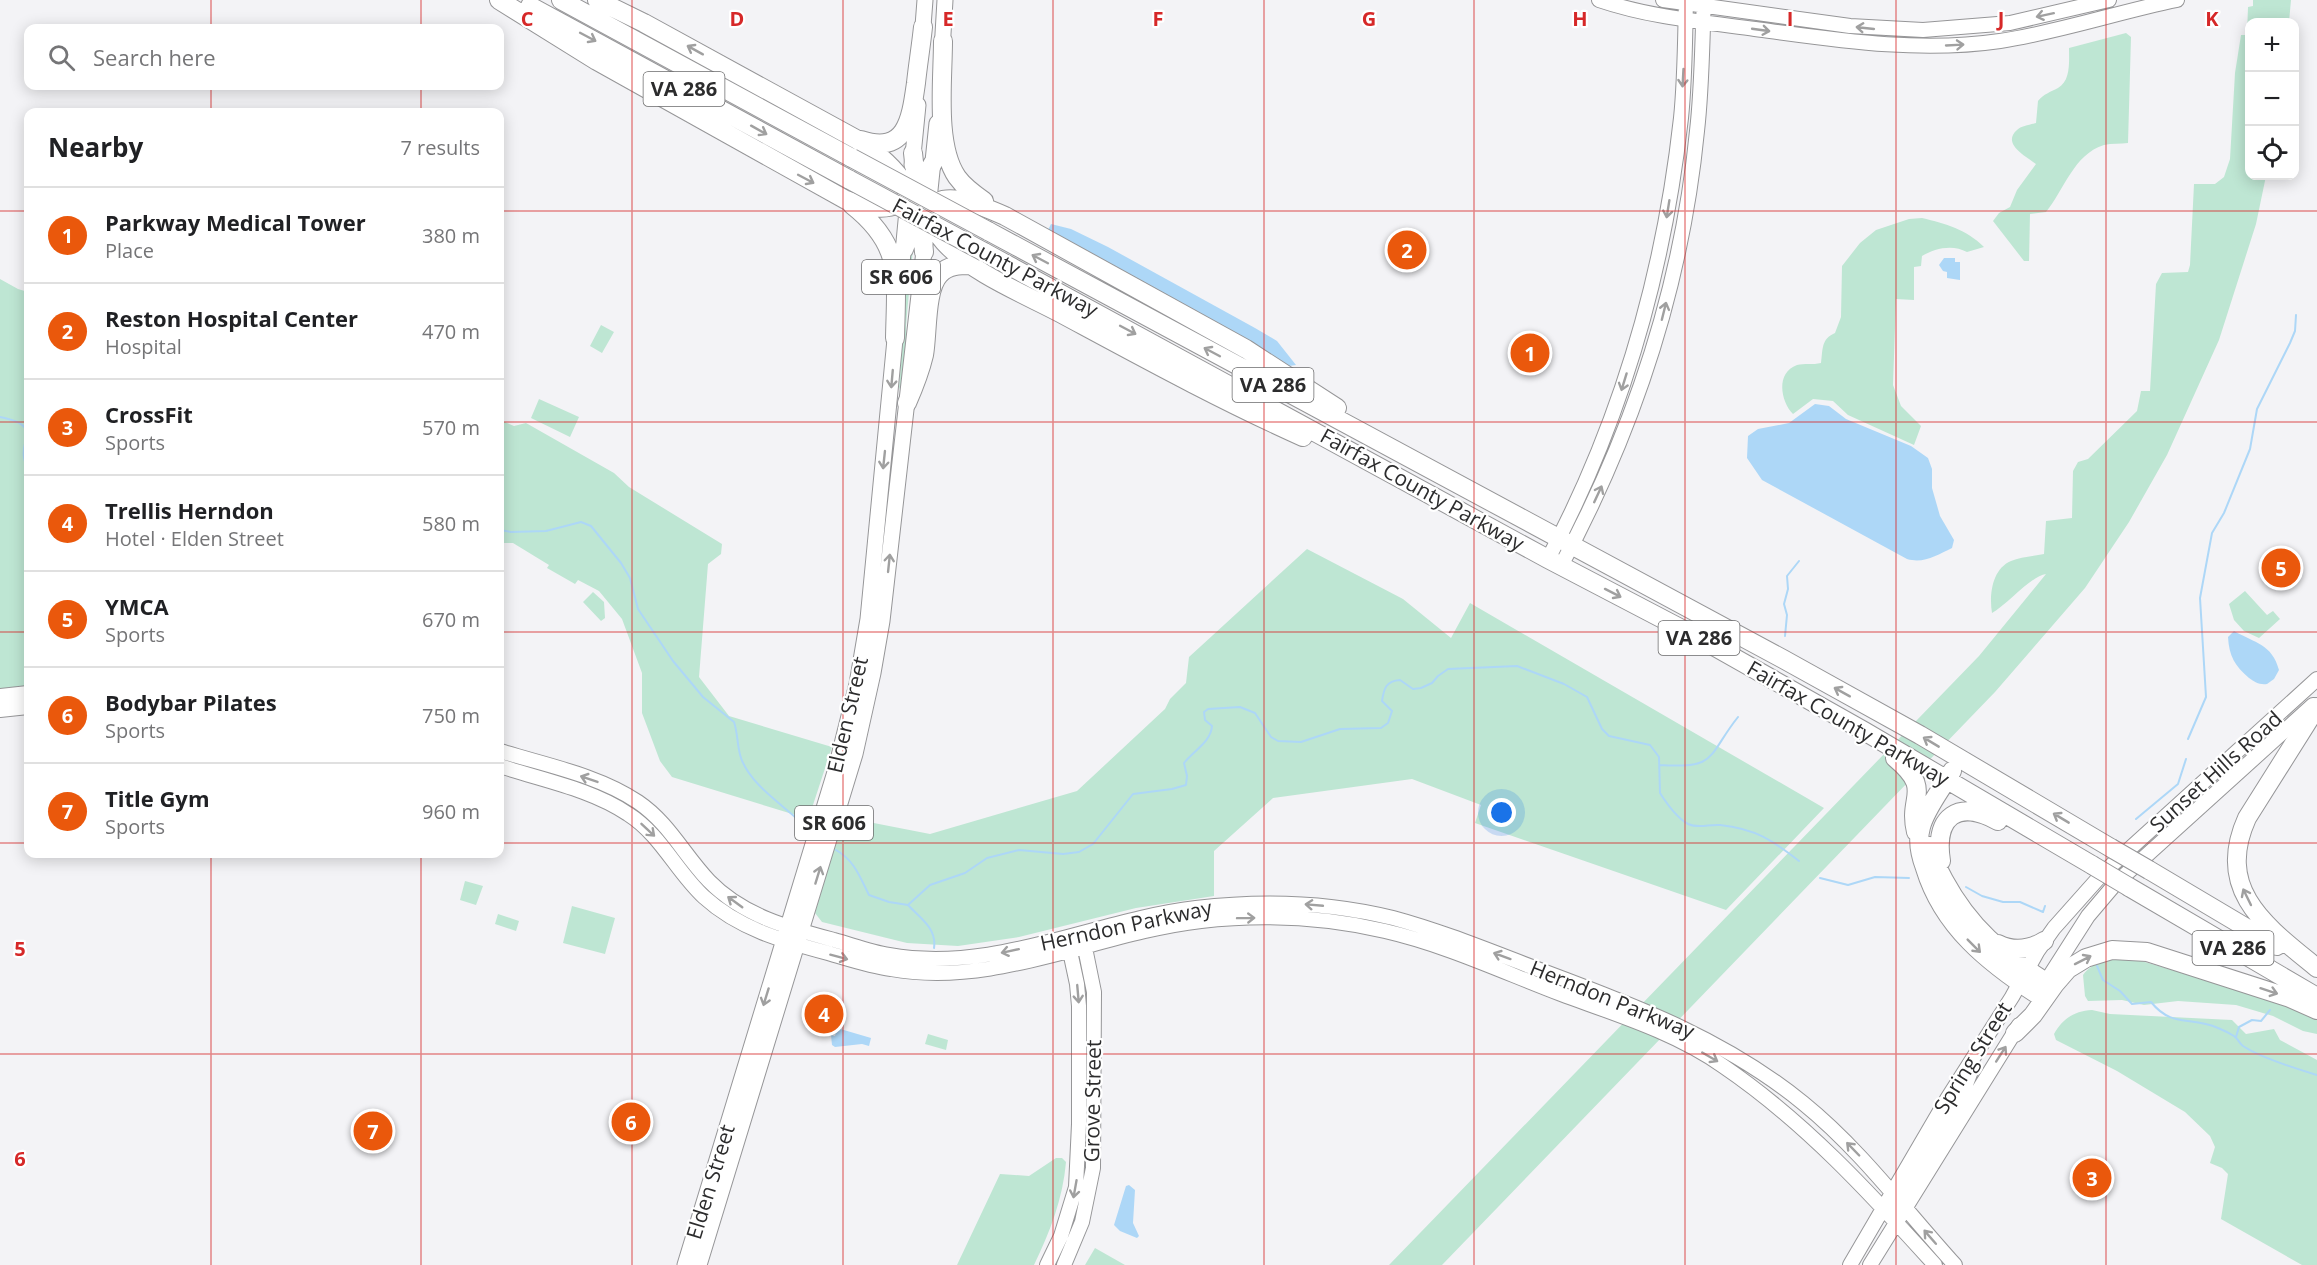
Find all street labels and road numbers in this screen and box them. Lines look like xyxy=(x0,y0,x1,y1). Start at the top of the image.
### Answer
road number: VA 286 xyxy=(644,72,724,106)
street label: Fairfax County Parkway xyxy=(888,191,1104,323)
road number: SR 606 xyxy=(862,260,940,294)
road number: VA 286 xyxy=(1232,368,1314,402)
street label: Fairfax County Parkway xyxy=(1316,421,1530,557)
road number: VA 286 xyxy=(1658,621,1740,655)
street label: Elden Street xyxy=(820,654,874,776)
street label: Fairfax County Parkway xyxy=(1742,654,1955,793)
street label: Sunset Hills Road xyxy=(2143,704,2287,838)
road number: SR 606 xyxy=(795,806,873,840)
street label: Herndon Parkway xyxy=(1037,893,1215,957)
road number: VA 286 xyxy=(2192,931,2274,965)
street label: Herndon Parkway xyxy=(1526,953,1699,1045)
street label: Spring Street xyxy=(1927,996,2018,1119)
street label: Grove Street xyxy=(1077,1039,1107,1163)
street label: Elden Street xyxy=(679,1121,741,1243)

